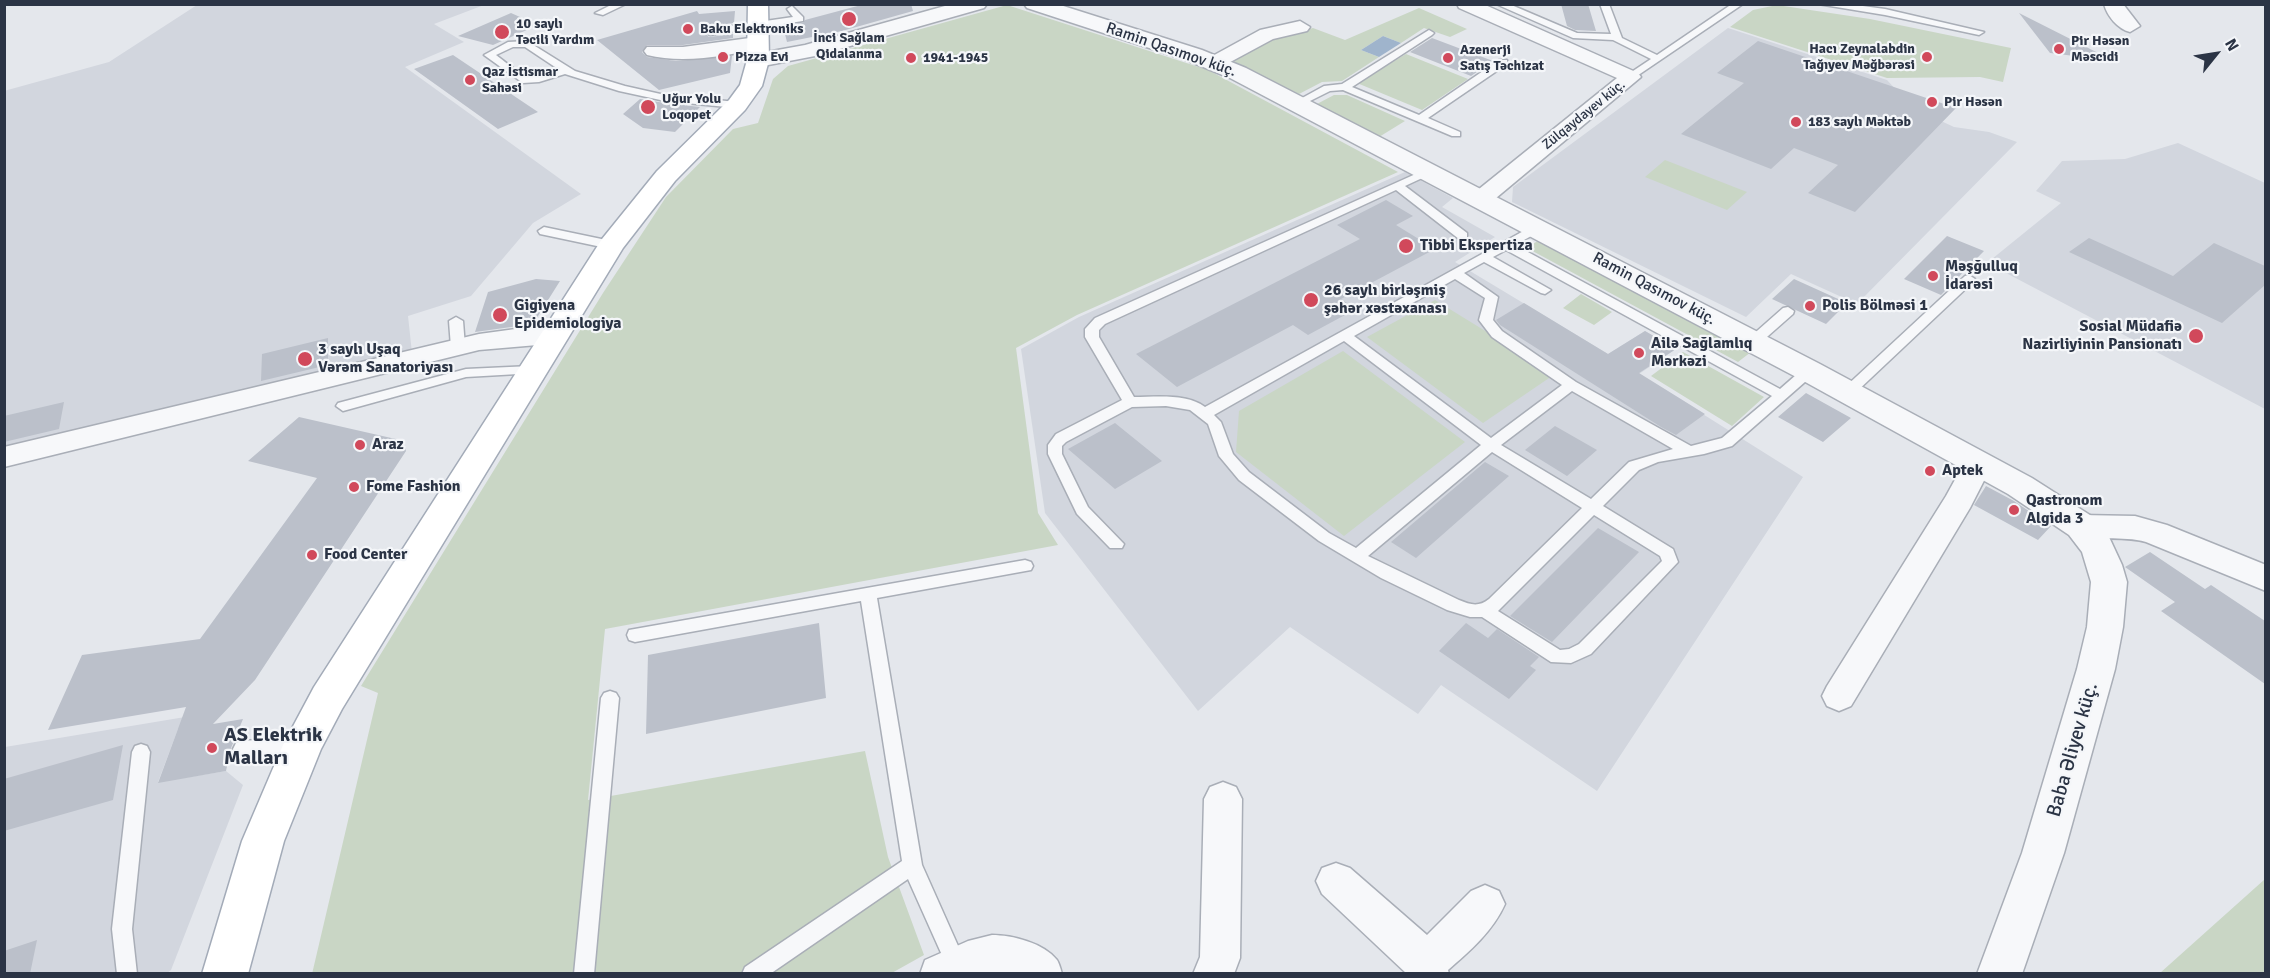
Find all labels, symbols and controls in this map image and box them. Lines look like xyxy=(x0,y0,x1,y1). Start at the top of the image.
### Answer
marker: İnci Sağlam Qidalanma xyxy=(840,10,858,28)
place label: 10 saylı Təcili Yardım xyxy=(516,16,594,48)
street label: Ramin Qasımov küç. xyxy=(1103,19,1239,81)
place label: Baku Elektroniks xyxy=(700,21,803,37)
marker: Baku Elektroniks xyxy=(681,22,695,36)
marker: 10 saylı Təcili Yardım xyxy=(493,23,511,41)
north arrow xyxy=(2186,24,2246,84)
place label: İnci Sağlam Qidalanma xyxy=(813,30,885,62)
place label: Pir Həsən Məscidi xyxy=(2071,33,2129,66)
text: N xyxy=(2220,35,2243,55)
place label: Hacı Zeynalabdin Tağıyev Məğbərəsi xyxy=(1803,41,1915,74)
place label: Azenerji Satış Təchizat xyxy=(1460,42,1544,74)
marker: Pir Həsən Məscidi xyxy=(2052,42,2066,56)
place label: Pizza Evi xyxy=(735,49,789,65)
marker: Pizza Evi xyxy=(716,50,730,64)
place label: 1941-1945 xyxy=(923,50,988,66)
marker: Hacı Zeynalabdin Tağıyev Məğbərəsi xyxy=(1920,50,1934,64)
marker: 1941-1945 xyxy=(904,51,918,65)
marker: Azenerji Satış Təchizat xyxy=(1441,51,1455,65)
place label: Qaz İstismar Sahəsi xyxy=(482,64,558,96)
marker: Qaz İstismar Sahəsi xyxy=(463,73,477,87)
street label: Zülqaydayev küç. xyxy=(1539,76,1629,154)
place label: Uğur Yolu Loqopet xyxy=(662,91,721,124)
place label: Pir Həsən xyxy=(1944,94,2002,110)
marker: Pir Həsən xyxy=(1925,95,1939,109)
marker: Uğur Yolu Loqopet xyxy=(639,98,657,116)
place label: 183 saylı Məktəb xyxy=(1808,114,1911,130)
marker: 183 saylı Məktəb xyxy=(1789,115,1803,129)
place label: Tibbi Ekspertiza xyxy=(1420,236,1533,256)
marker: Tibbi Ekspertiza xyxy=(1397,237,1415,255)
street label: Ramin Qasımov küç. xyxy=(1589,248,1719,330)
place label: Məşğulluq İdarəsi xyxy=(1945,257,2018,295)
marker: Məşğulluq İdarəsi xyxy=(1926,269,1940,283)
place label: 26 saylı birləşmiş şəhər xəstəxanası xyxy=(1324,281,1447,319)
marker: 26 saylı birləşmiş şəhər xəstəxanası xyxy=(1302,291,1320,309)
place label: Gigiyena Epidemiologiya xyxy=(514,296,622,334)
place label: Polis Bölməsi 1 xyxy=(1822,296,1928,316)
marker: Polis Bölməsi 1 xyxy=(1803,299,1817,313)
marker: Gigiyena Epidemiologiya xyxy=(491,306,509,324)
place label: Sosial Müdafiə Nazirliyinin Pansionatı xyxy=(2022,317,2182,355)
marker: Sosial Müdafiə Nazirliyinin Pansionatı xyxy=(2187,327,2205,345)
place label: Ailə Sağlamlıq Mərkəzi xyxy=(1651,334,1752,372)
place label: 3 saylı Uşaq Vərəm Sanatoriyası xyxy=(318,340,453,378)
marker: Ailə Sağlamlıq Mərkəzi xyxy=(1632,346,1646,360)
marker: 3 saylı Uşaq Vərəm Sanatoriyası xyxy=(296,350,314,368)
place label: Araz xyxy=(372,435,404,455)
marker: Araz xyxy=(353,438,367,452)
place label: Aptek xyxy=(1942,461,1983,481)
marker: Aptek xyxy=(1923,464,1937,478)
place label: Fome Fashion xyxy=(366,477,461,497)
marker: Fome Fashion xyxy=(347,480,361,494)
place label: Qastronom Algida 3 xyxy=(2026,491,2102,529)
marker: Qastronom Algida 3 xyxy=(2007,503,2021,517)
place label: Food Center xyxy=(324,545,407,565)
marker: Food Center xyxy=(305,548,319,562)
street label: Baba Əliyev küç. xyxy=(2042,680,2104,820)
place label: AS Elektrik Malları xyxy=(224,724,322,771)
marker: AS Elektrik Malları xyxy=(205,741,219,755)

